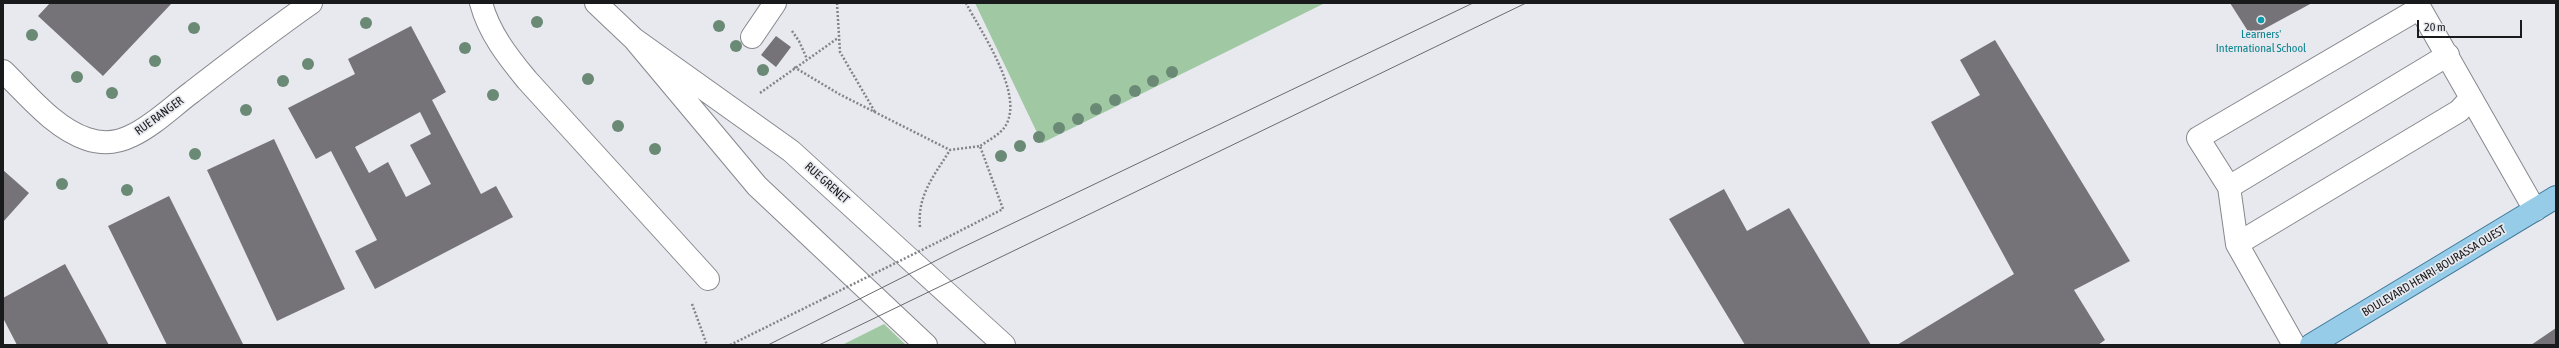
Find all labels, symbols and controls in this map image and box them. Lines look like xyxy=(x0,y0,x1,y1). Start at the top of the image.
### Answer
scale bar xyxy=(2419,12,2524,38)
marker: Learners' International School xyxy=(2256,15,2266,25)
text: 20 m xyxy=(2424,20,2446,34)
place label: Learners' International School xyxy=(2216,27,2306,55)
street label: RUE RANGER xyxy=(132,94,186,138)
street label: RUE GRENET xyxy=(802,159,852,207)
street label: BOULEVARD HENRI-BOURASSA OUEST xyxy=(2359,222,2509,320)

